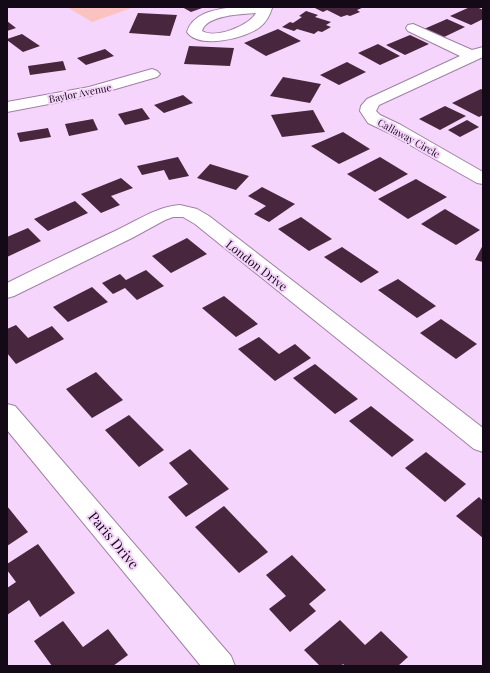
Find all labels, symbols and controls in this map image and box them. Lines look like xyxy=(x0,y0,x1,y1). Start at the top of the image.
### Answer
street label: Baylor Avenue xyxy=(47,80,113,106)
street label: Callaway Circle xyxy=(375,115,443,161)
street label: London Drive xyxy=(223,236,291,294)
street label: Paris Drive xyxy=(84,507,144,573)

